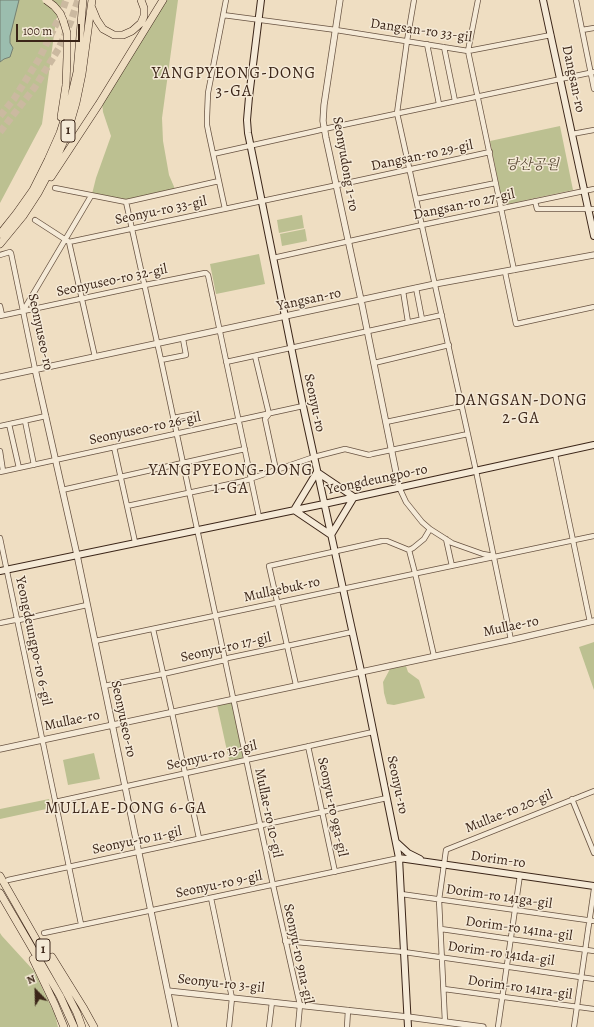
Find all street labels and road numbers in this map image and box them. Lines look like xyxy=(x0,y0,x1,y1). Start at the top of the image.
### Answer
street label: Dangsan-ro 33-gil xyxy=(369,16,473,46)
street label: Dangsan-ro xyxy=(558,44,588,114)
street label: Seonyudong 1-ro xyxy=(328,115,362,213)
road number: 1 xyxy=(61,120,75,142)
street label: Dangsan-ro 29-gil xyxy=(369,137,475,175)
street label: Dangsan-ro 27-gil xyxy=(412,186,516,224)
street label: Seonyu-ro 33-gil xyxy=(114,193,208,229)
street label: Seonyuseo-ro 32-gil xyxy=(55,261,169,301)
street label: Yangsan-ro xyxy=(275,285,343,315)
street label: Seonyuseo-ro xyxy=(24,292,56,372)
street label: Seonyu-ro xyxy=(300,372,328,434)
street label: Seonyuseo-ro 26-gil xyxy=(88,409,202,449)
street label: Yeongdeungpo-ro xyxy=(325,461,429,499)
street label: Mullaebuk-ro xyxy=(242,574,322,606)
street label: Yeongdeungpo-ro 6-gil xyxy=(11,575,55,707)
street label: Mullae-ro xyxy=(482,613,540,641)
street label: Seonyu-ro 17-gil xyxy=(179,629,273,667)
street label: Seonyuseo-ro xyxy=(107,679,139,759)
street label: Mullae-ro xyxy=(43,707,101,735)
street label: Seonyu-ro 13-gil xyxy=(165,737,259,775)
street label: Seonyu-ro xyxy=(383,754,411,816)
street label: Seonyu-ro 9ga-gil xyxy=(313,756,351,858)
street label: Mullae-ro 10-gil xyxy=(250,767,286,859)
street label: Mullae-ro 20-gil xyxy=(463,787,555,837)
street label: Seonyu-ro 11-gil xyxy=(91,823,183,859)
street label: Dorim-ro xyxy=(469,848,527,872)
street label: Seonyu-ro 9-gil xyxy=(174,868,264,902)
street label: Dorim-ro 141ga-gil xyxy=(445,881,553,913)
street label: Seonyu-ro 9na-gil xyxy=(279,902,317,1006)
street label: Dorim-ro 141na-gil xyxy=(464,913,574,945)
street label: Dorim-ro 141da-gil xyxy=(446,938,556,970)
road number: 1 xyxy=(36,939,50,961)
street label: Seonyu-ro 3-gil xyxy=(177,971,265,997)
street label: Dorim-ro 141ra-gil xyxy=(467,972,573,1004)

